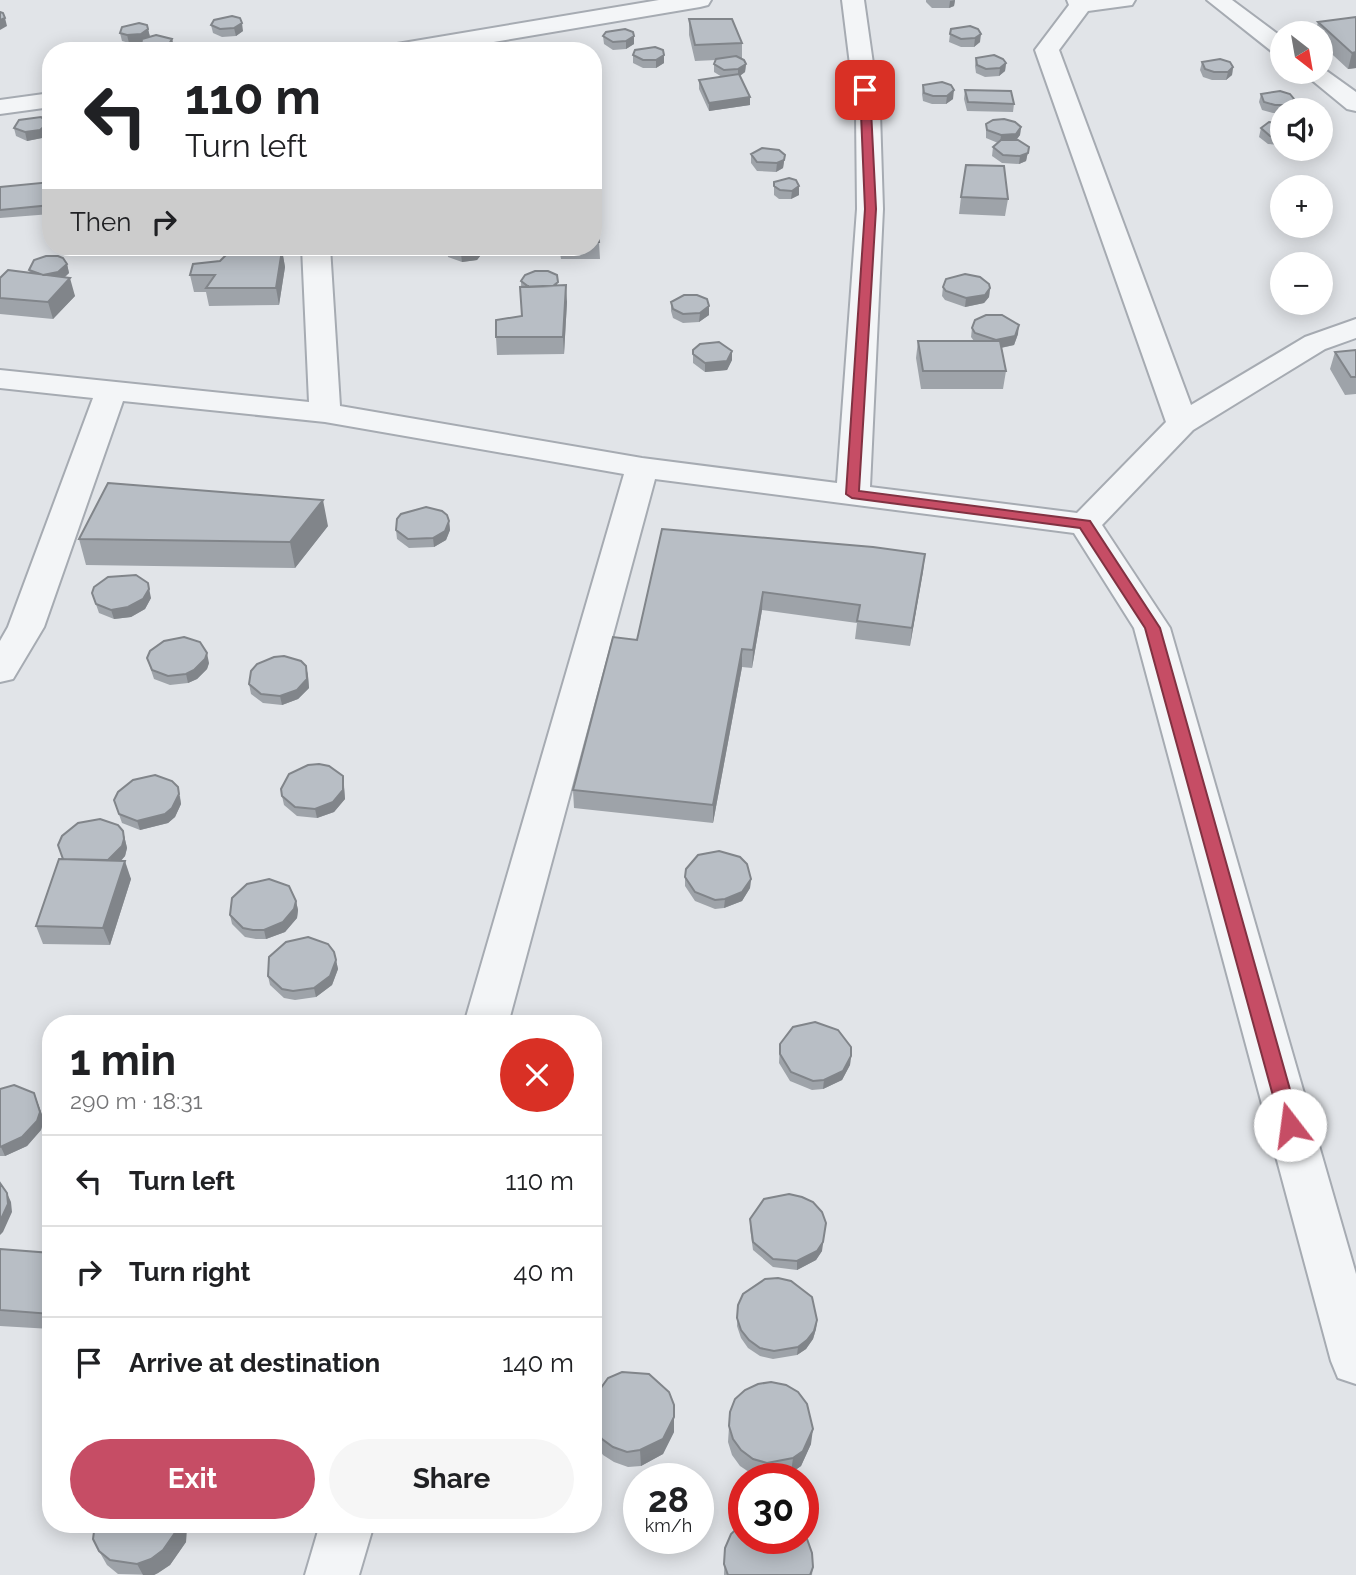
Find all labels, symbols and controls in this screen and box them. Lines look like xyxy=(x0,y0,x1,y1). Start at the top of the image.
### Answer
north arrow xyxy=(1270,21,1334,84)
map controls xyxy=(1270,21,1333,315)
pin xyxy=(835,60,895,120)
text: 110 m xyxy=(185,68,321,125)
icon: left xyxy=(70,70,161,161)
icon: arrive xyxy=(846,71,884,109)
button: sound xyxy=(1270,98,1333,161)
text: Turn left xyxy=(185,127,307,164)
button: + xyxy=(1270,175,1333,238)
icon: right xyxy=(145,203,183,241)
text: Then xyxy=(70,207,131,237)
button: − xyxy=(1270,252,1333,315)
text: 1 min xyxy=(70,1036,176,1085)
button: close xyxy=(500,1038,574,1112)
text: 290 m · 18:31 xyxy=(70,1087,203,1114)
position arrow xyxy=(1253,1088,1327,1162)
icon: left xyxy=(70,1162,108,1200)
text: Turn left xyxy=(129,1166,235,1196)
text: 110 m xyxy=(505,1166,574,1196)
icon: right xyxy=(70,1253,108,1291)
text: Turn right xyxy=(129,1257,250,1287)
text: 40 m xyxy=(513,1257,574,1287)
icon: arrive xyxy=(70,1344,108,1382)
text: Arrive at destination xyxy=(129,1348,380,1378)
text: 140 m xyxy=(502,1348,574,1378)
button: Exit xyxy=(70,1439,315,1519)
button: Share xyxy=(329,1439,574,1519)
speed limit sign: 30 xyxy=(728,1463,819,1554)
text: 28 xyxy=(648,1479,689,1520)
text: km/h xyxy=(645,1515,692,1536)

